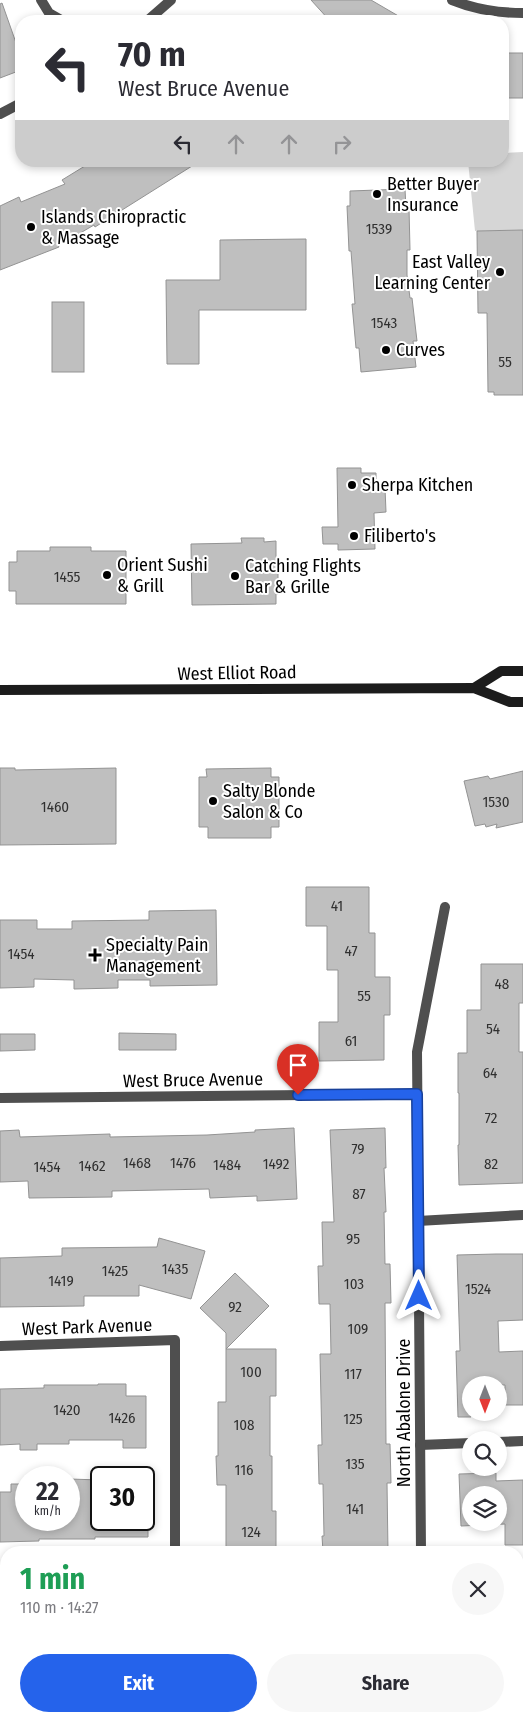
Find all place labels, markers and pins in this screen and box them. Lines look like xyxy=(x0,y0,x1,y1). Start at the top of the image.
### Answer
place label: Better Buyer Insurance xyxy=(387,173,480,216)
marker: Better Buyer Insurance xyxy=(371,188,383,200)
place label: Islands Chiropractic & Massage xyxy=(41,206,186,249)
marker: Islands Chiropractic & Massage xyxy=(25,221,37,233)
place label: East Valley Learning Center xyxy=(374,251,491,294)
marker: East Valley Learning Center xyxy=(494,266,506,278)
place label: Curves xyxy=(396,339,445,361)
marker: Curves xyxy=(380,344,392,356)
place label: Sherpa Kitchen xyxy=(362,474,473,496)
marker: Sherpa Kitchen xyxy=(346,479,358,491)
place label: Filiberto's xyxy=(364,525,436,547)
marker: Filiberto's xyxy=(348,530,360,542)
place label: Orient Sushi & Grill xyxy=(117,554,208,597)
place label: Catching Flights Bar & Grille xyxy=(245,555,361,598)
marker: Orient Sushi & Grill xyxy=(101,569,113,581)
marker: Catching Flights Bar & Grille xyxy=(229,570,241,582)
place label: Salty Blonde Salon & Co xyxy=(223,780,316,823)
marker: Salty Blonde Salon & Co xyxy=(207,795,219,807)
place label: Specialty Pain Management xyxy=(106,934,208,977)
marker: Specialty Pain Management xyxy=(88,948,102,962)
pin xyxy=(277,1044,319,1095)

